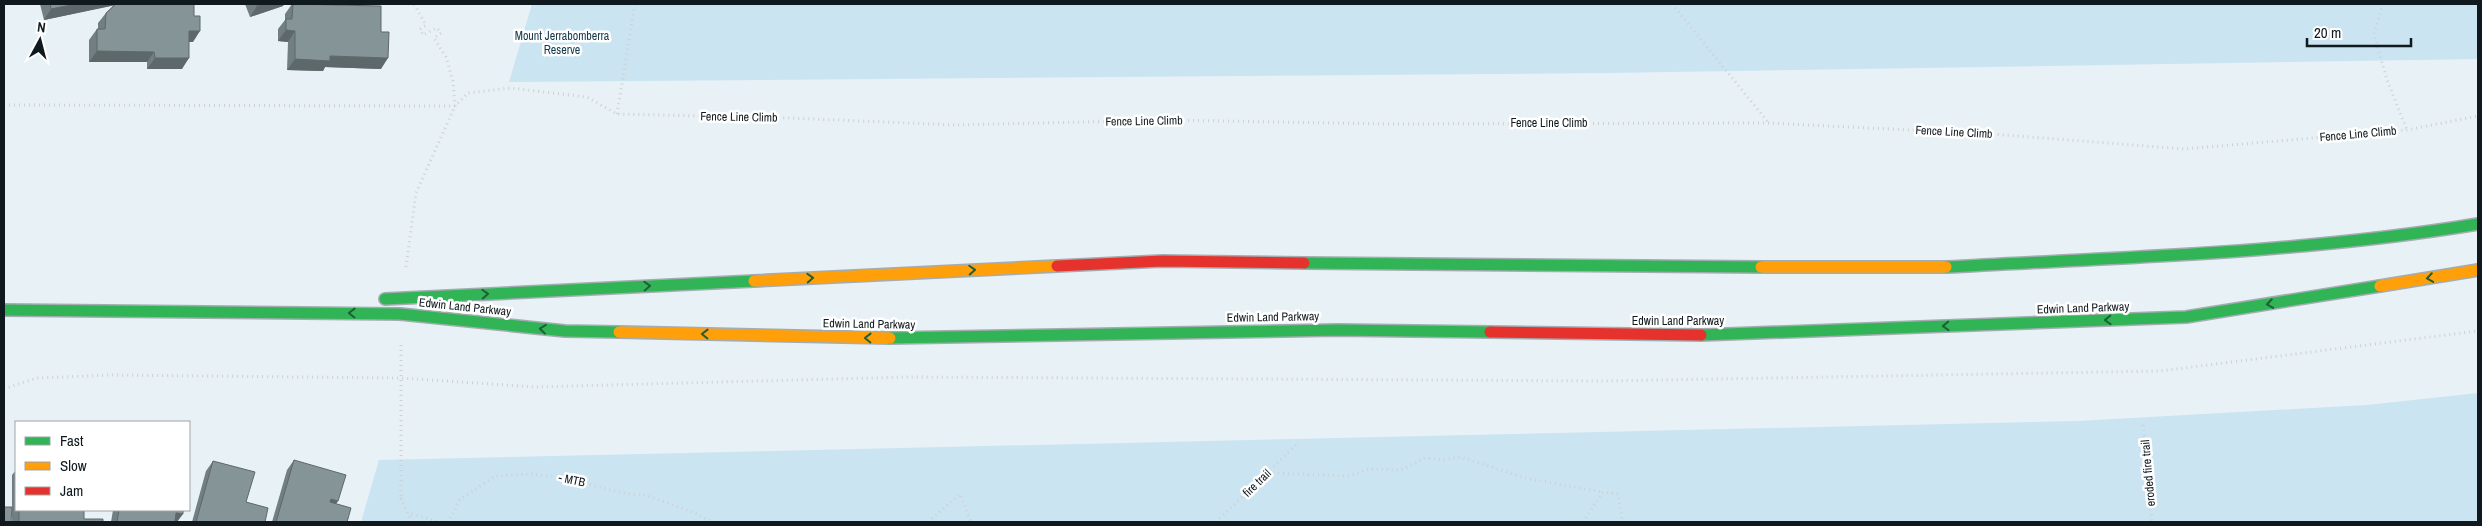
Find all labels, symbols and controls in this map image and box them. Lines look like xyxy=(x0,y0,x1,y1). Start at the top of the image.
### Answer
north arrow xyxy=(15,15,65,65)
scale bar xyxy=(2307,15,2411,47)
text: N xyxy=(36,18,47,37)
text: 20 m xyxy=(2314,22,2341,43)
park label: Mount Jerrabomberra Reserve xyxy=(515,28,610,58)
street label: Fence Line Climb xyxy=(700,108,778,126)
street label: Fence Line Climb xyxy=(1105,112,1183,130)
street label: Fence Line Climb xyxy=(1510,115,1588,131)
street label: Fence Line Climb xyxy=(1915,122,1993,142)
street label: Fence Line Climb xyxy=(2319,123,2397,145)
one-way arrow xyxy=(968,265,976,275)
one-way arrow xyxy=(2426,272,2434,282)
one-way arrow xyxy=(806,273,814,283)
one-way arrow xyxy=(644,281,652,291)
one-way arrow xyxy=(481,288,489,299)
street label: Edwin Land Parkway xyxy=(418,294,512,320)
street label: Edwin Land Parkway xyxy=(2037,298,2130,318)
one-way arrow xyxy=(2265,298,2274,308)
one-way arrow xyxy=(347,308,355,319)
street label: Edwin Land Parkway xyxy=(1227,308,1319,326)
street label: Edwin Land Parkway xyxy=(1632,313,1724,329)
street label: Edwin Land Parkway xyxy=(823,315,915,333)
one-way arrow xyxy=(2104,315,2112,326)
one-way arrow xyxy=(1942,321,1950,332)
one-way arrow xyxy=(539,323,547,334)
one-way arrow xyxy=(701,329,708,339)
one-way arrow xyxy=(863,332,871,343)
legend xyxy=(15,421,190,511)
text: Fast xyxy=(60,430,84,451)
street label: eroded fire trail xyxy=(2137,439,2159,507)
text: Slow xyxy=(60,455,87,476)
street label: fire trail xyxy=(1239,466,1275,500)
street label: - MTB xyxy=(557,469,587,491)
text: Jam xyxy=(60,480,83,501)

